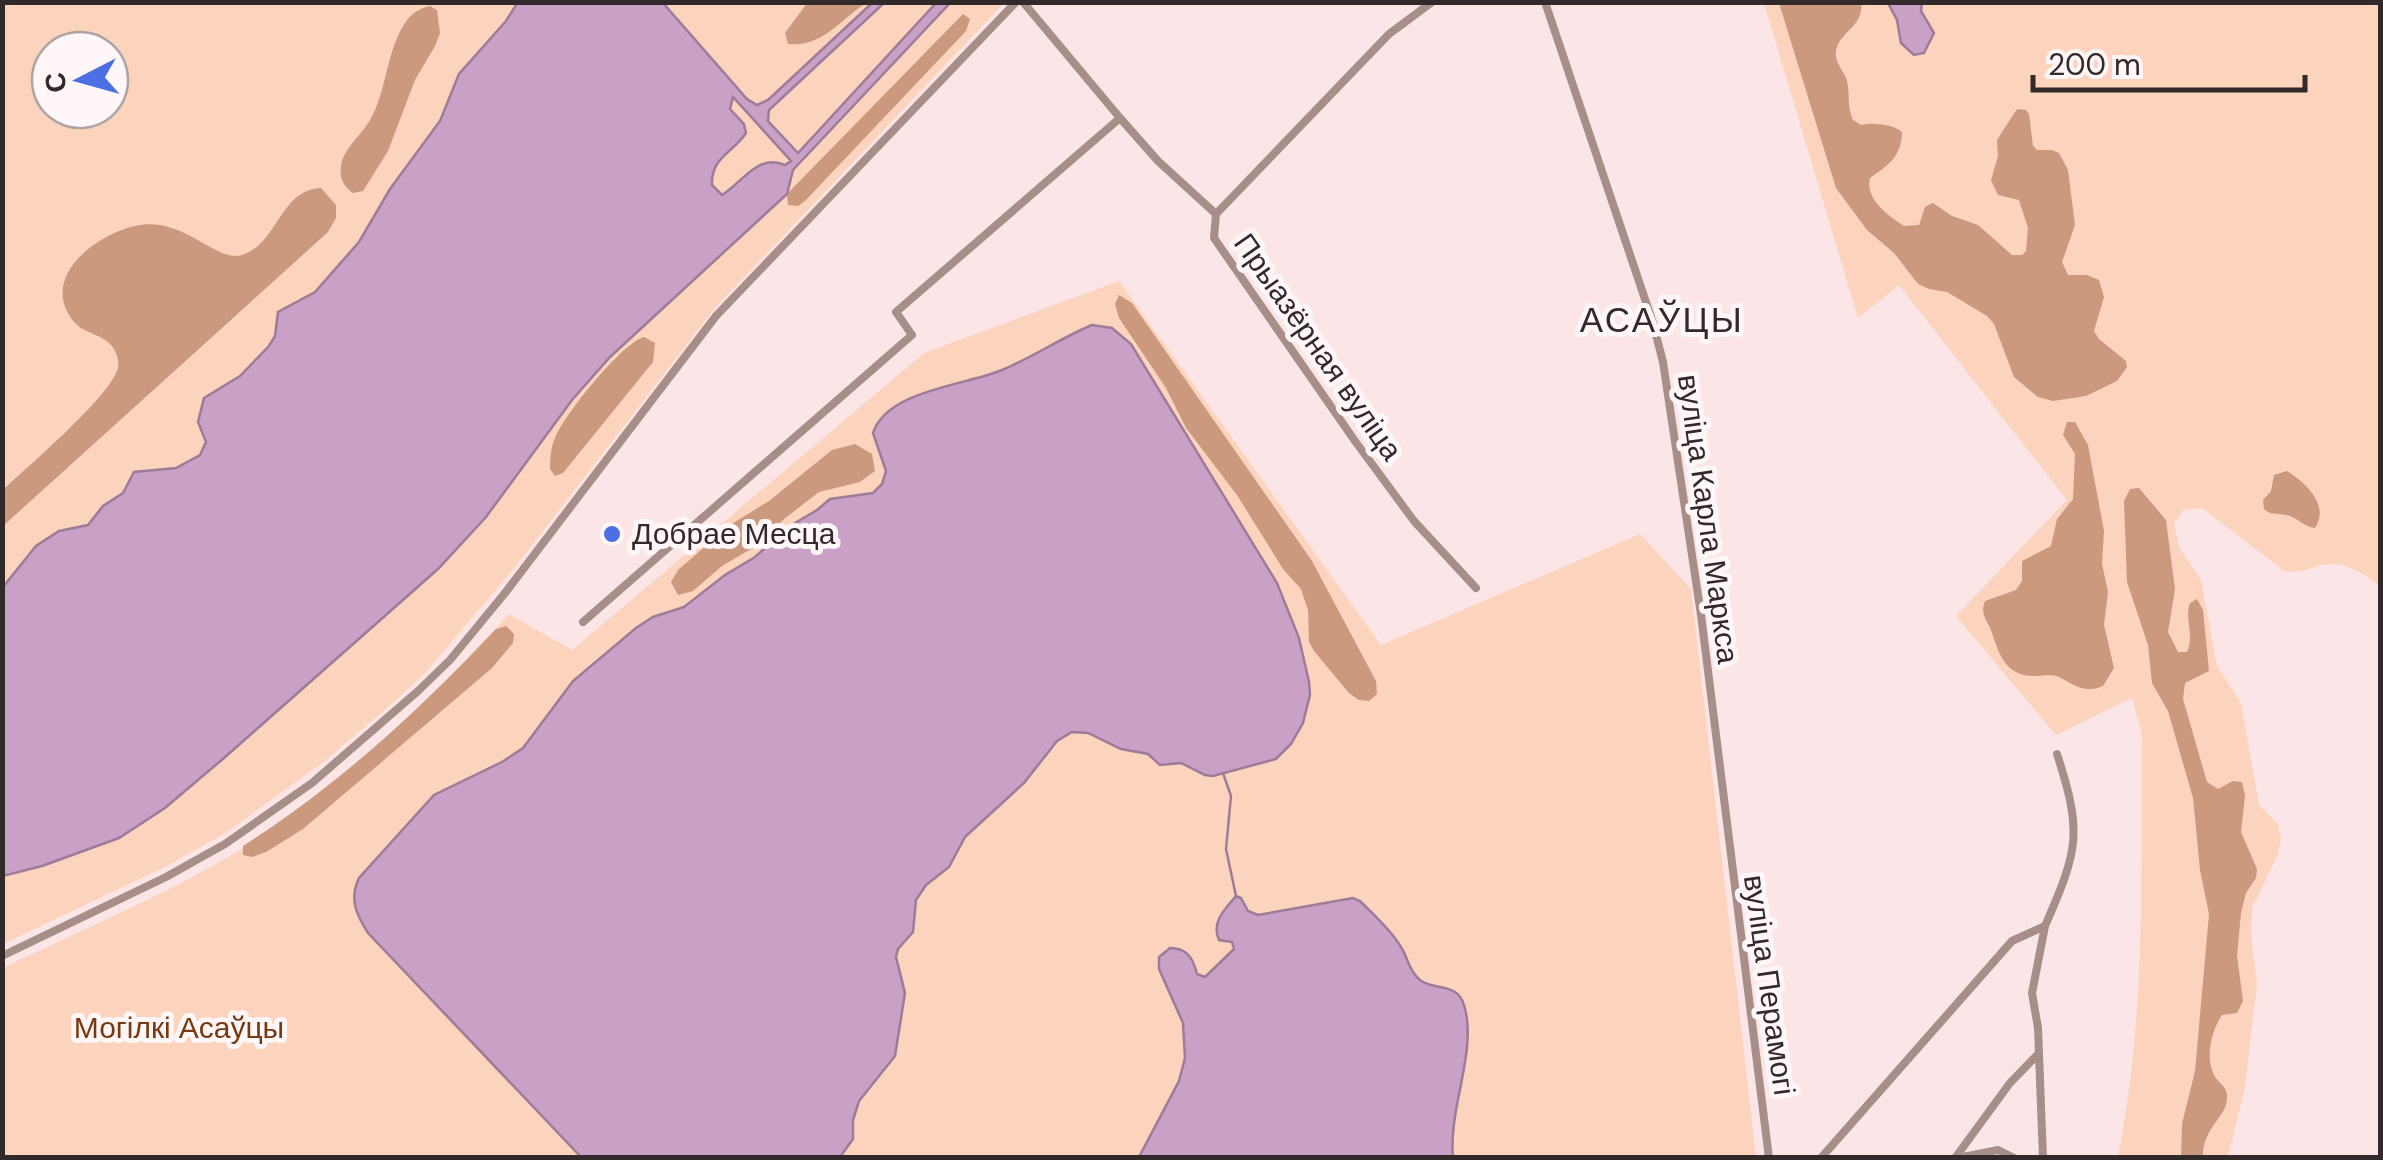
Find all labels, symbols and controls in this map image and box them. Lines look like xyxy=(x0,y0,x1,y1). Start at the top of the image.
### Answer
north arrow xyxy=(30,30,130,130)
scale bar xyxy=(2033,30,2306,92)
text: 200 m xyxy=(2048,45,2141,84)
text: С xyxy=(36,71,75,95)
street label: Прыазёрная вуліца xyxy=(1225,226,1412,468)
district label: АСАЎЦЫ xyxy=(1580,297,1744,343)
street label: вуліца Карла Маркса xyxy=(1669,372,1748,666)
place label: Добрае Месца xyxy=(632,514,836,553)
marker: Добрае Месца xyxy=(601,523,623,545)
street label: вуліца Перамогі xyxy=(1735,872,1804,1098)
park label: Могілкі Асаўцы xyxy=(74,1008,284,1047)

